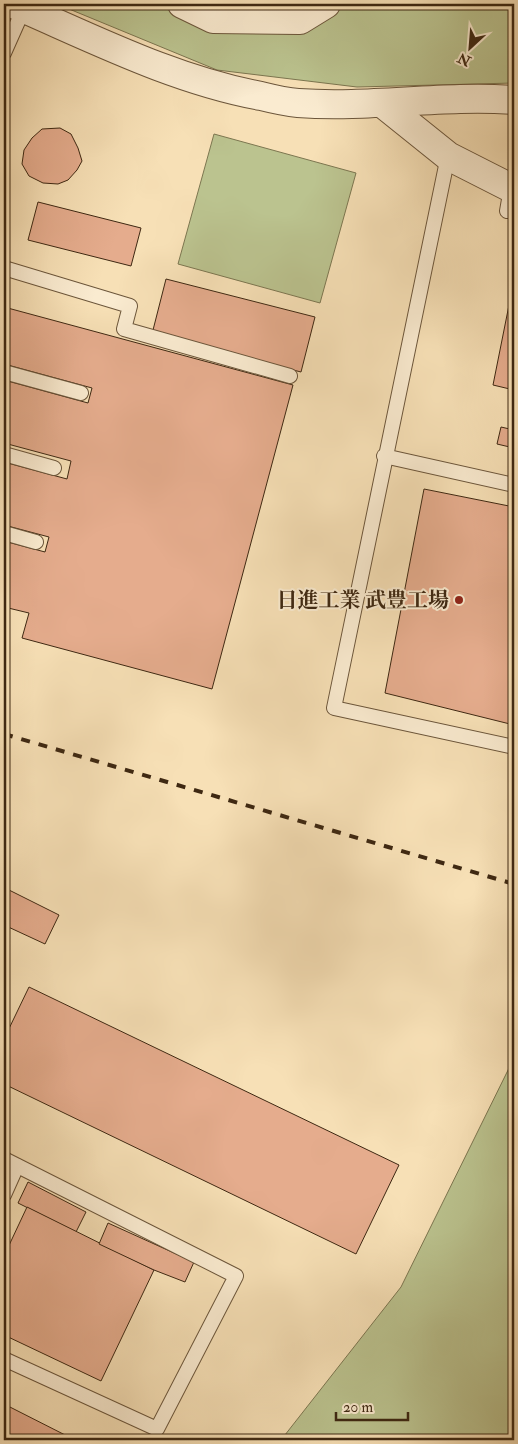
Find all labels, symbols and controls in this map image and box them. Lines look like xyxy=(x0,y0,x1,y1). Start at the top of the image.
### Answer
north arrow xyxy=(446,22,496,72)
text: N xyxy=(455,49,475,70)
place label: 日進工業 武豊工場 xyxy=(277,587,449,614)
marker: 日進工業 武豊工場 xyxy=(453,594,465,606)
scale bar xyxy=(336,1389,408,1421)
text: 20 m xyxy=(343,1398,373,1417)

